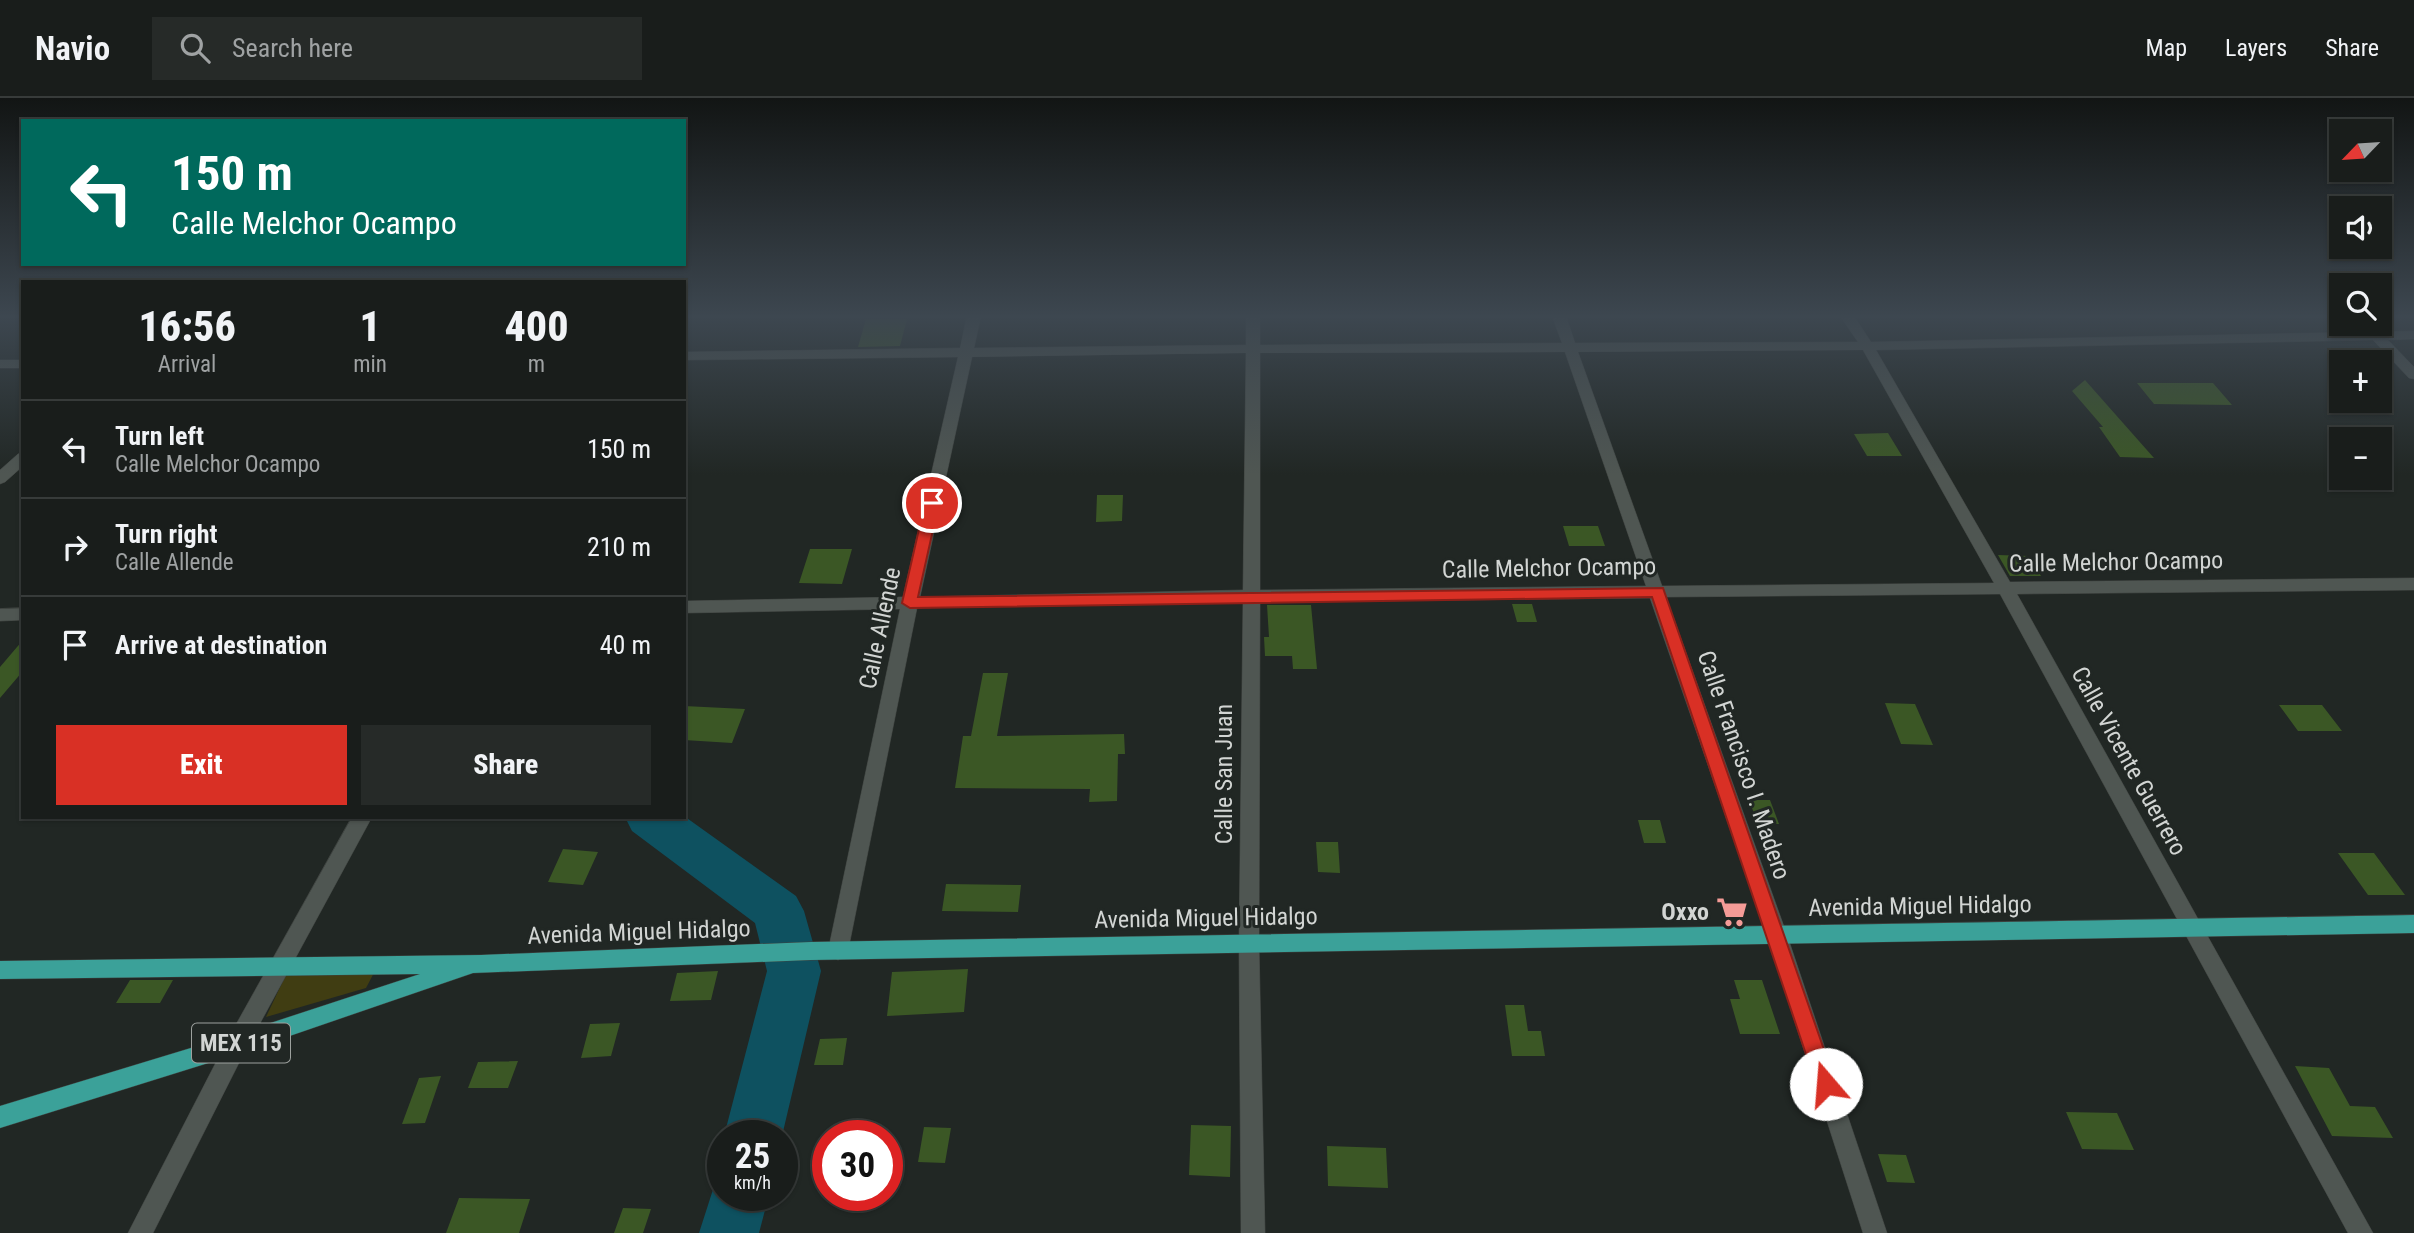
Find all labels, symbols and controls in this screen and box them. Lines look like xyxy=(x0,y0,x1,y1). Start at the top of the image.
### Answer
search box xyxy=(152,17,642,80)
text: Navio xyxy=(35,29,110,68)
icon: search xyxy=(176,29,214,67)
text: Search here xyxy=(232,33,353,63)
text: Map xyxy=(2146,34,2187,62)
text: Layers xyxy=(2225,34,2287,62)
text: Share xyxy=(2325,34,2379,62)
north arrow xyxy=(2329,119,2392,182)
map controls xyxy=(2329,119,2392,490)
text: 150 m xyxy=(171,145,293,202)
icon: left xyxy=(56,147,147,238)
button: sound xyxy=(2329,196,2392,259)
text: Calle Melchor Ocampo xyxy=(171,204,457,242)
button: search xyxy=(2329,273,2392,336)
text: 16:56 xyxy=(138,302,236,351)
text: 1 xyxy=(359,302,381,351)
text: 400 xyxy=(504,302,569,351)
button: + xyxy=(2329,350,2392,413)
text: Arrival xyxy=(158,351,216,378)
text: min xyxy=(353,351,387,378)
text: m xyxy=(528,351,545,378)
text: Turn left xyxy=(115,421,204,451)
button: − xyxy=(2329,427,2392,490)
icon: left xyxy=(56,430,94,468)
text: 150 m xyxy=(587,434,651,464)
text: Calle Melchor Ocampo xyxy=(115,451,320,478)
pin xyxy=(902,473,962,533)
icon: arrive xyxy=(913,484,951,522)
text: Turn right xyxy=(115,519,217,549)
icon: right xyxy=(56,528,94,566)
text: 210 m xyxy=(587,532,651,562)
street label: Calle Melchor Ocampo xyxy=(2009,546,2223,578)
text: Calle Allende xyxy=(115,549,234,576)
street label: Calle Melchor Ocampo xyxy=(1442,552,1656,584)
street label: Calle Allende xyxy=(853,565,907,691)
icon: arrive xyxy=(56,626,94,664)
text: Arrive at destination xyxy=(115,630,327,660)
text: 40 m xyxy=(600,630,651,660)
street label: Calle Francisco I. Madero xyxy=(1692,647,1796,883)
street label: Calle Vicente Guerrero xyxy=(2065,662,2193,860)
street label: Calle San Juan xyxy=(1210,704,1238,844)
button: Exit xyxy=(56,725,347,805)
button: Share xyxy=(361,725,651,805)
street label: Avenida Miguel Hidalgo xyxy=(1808,890,2032,922)
supermarket icon: Oxxo xyxy=(1715,895,1749,929)
place label: Oxxo xyxy=(1661,898,1709,926)
street label: Avenida Miguel Hidalgo xyxy=(1094,902,1318,934)
street label: Avenida Miguel Hidalgo xyxy=(527,914,751,950)
road number: MEX 115 xyxy=(192,1024,290,1062)
position arrow xyxy=(1789,1047,1863,1121)
speed limit sign: 30 xyxy=(812,1120,903,1211)
text: 25 xyxy=(735,1136,770,1177)
text: km/h xyxy=(734,1172,771,1193)

